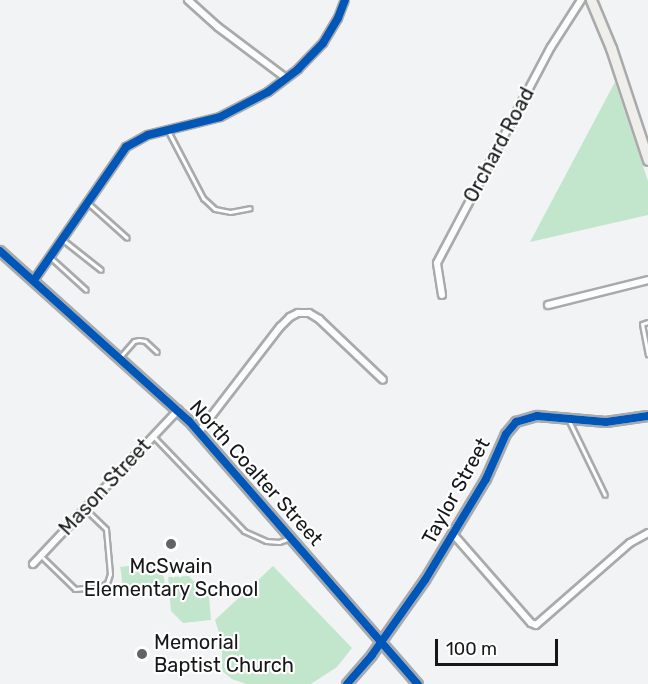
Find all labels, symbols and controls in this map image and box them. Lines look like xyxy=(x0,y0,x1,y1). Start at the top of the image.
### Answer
street label: Orchard Road xyxy=(459,83,539,207)
street label: North Coalter Street xyxy=(184,395,328,551)
street label: Taylor Street xyxy=(417,433,495,549)
street label: Mason Street xyxy=(54,434,156,540)
marker: McSwain Elementary School xyxy=(164,537,178,551)
place label: McSwain Elementary School xyxy=(83,554,259,601)
scale bar xyxy=(438,627,561,665)
place label: Memorial Baptist Church xyxy=(154,630,294,677)
text: 100 m xyxy=(446,638,497,660)
marker: Memorial Baptist Church xyxy=(135,647,149,661)

